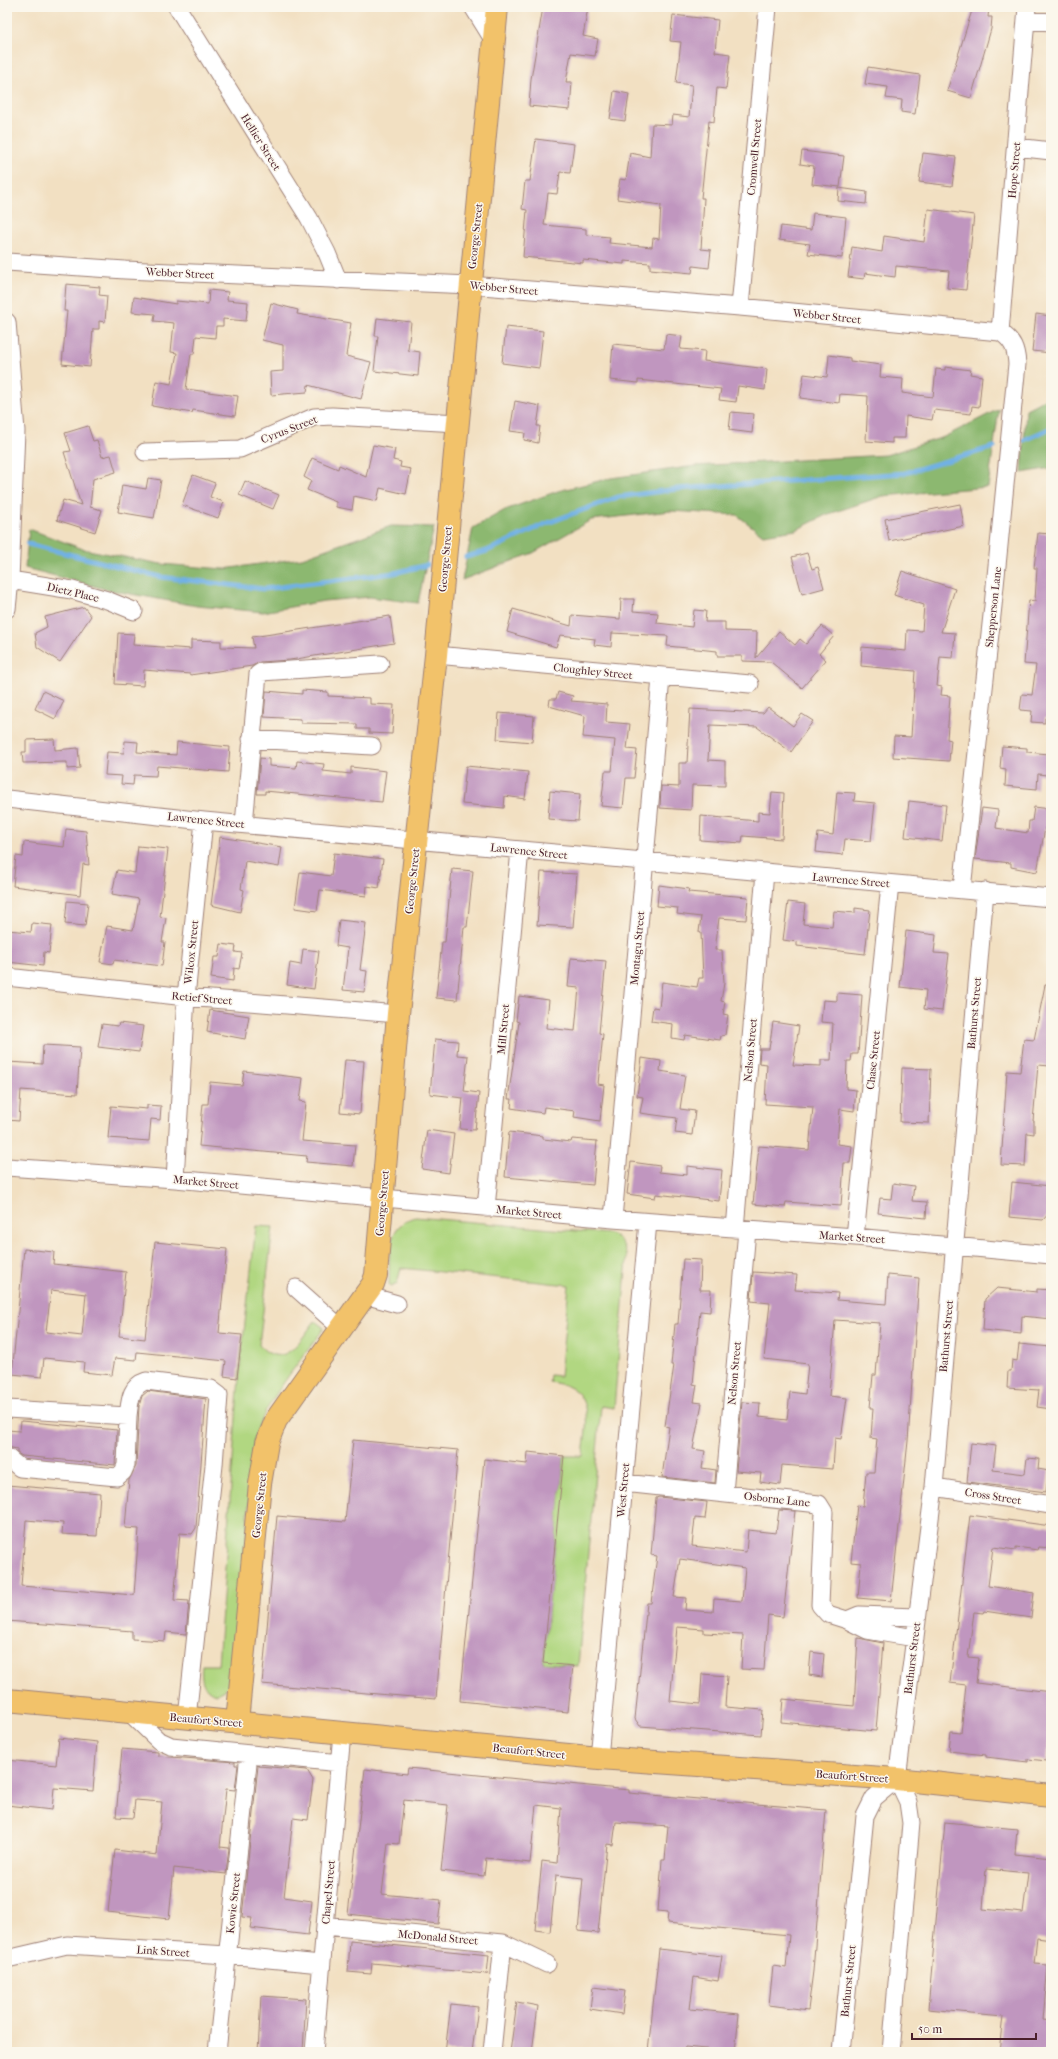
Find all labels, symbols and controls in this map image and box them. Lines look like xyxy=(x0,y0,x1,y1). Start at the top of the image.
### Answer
street label: Hellier Street xyxy=(238,111,283,173)
street label: Cromwell Street xyxy=(745,118,764,196)
street label: Hope Street xyxy=(1006,141,1023,199)
street label: George Street xyxy=(466,202,485,270)
street label: Webber Street xyxy=(144,265,215,282)
street label: Webber Street xyxy=(468,279,539,298)
street label: Webber Street xyxy=(791,306,862,327)
street label: Cyrus Street xyxy=(259,413,319,446)
street label: George Street xyxy=(436,525,455,593)
street label: Shepperson Lane xyxy=(983,565,1004,648)
street label: Dietz Place xyxy=(45,580,101,605)
street label: Cloughley Street xyxy=(553,661,633,682)
street label: Lawrence Street xyxy=(167,810,245,831)
street label: Lawrence Street xyxy=(490,841,568,862)
street label: George Street xyxy=(403,847,422,915)
street label: Lawrence Street xyxy=(812,871,890,890)
street label: Montagu Street xyxy=(628,910,647,986)
street label: Wilcox Street xyxy=(182,919,201,986)
street label: Bathurst Street xyxy=(965,976,984,1050)
street label: Retief Street xyxy=(171,989,233,1008)
street label: Mill Street xyxy=(495,1003,512,1055)
street label: Nelson Street xyxy=(741,1018,760,1082)
street label: Chase Street xyxy=(864,1030,883,1090)
street label: George Street xyxy=(373,1169,392,1237)
street label: Market Street xyxy=(173,1173,239,1192)
street label: Market Street xyxy=(496,1203,562,1222)
street label: Market Street xyxy=(819,1229,885,1246)
street label: Bathurst Street xyxy=(937,1299,956,1373)
street label: Nelson Street xyxy=(725,1341,744,1405)
street label: West Street xyxy=(615,1462,632,1519)
street label: George Street xyxy=(250,1471,269,1539)
street label: Cross Street xyxy=(964,1486,1022,1507)
street label: Osborne Lane xyxy=(743,1490,811,1509)
street label: Bathurst Street xyxy=(902,1621,923,1695)
street label: Beaufort Street xyxy=(169,1711,243,1730)
street label: Beaufort Street xyxy=(492,1741,566,1762)
street label: Beaufort Street xyxy=(815,1767,889,1786)
street label: Chapel Street xyxy=(319,1859,338,1925)
street label: Kowie Street xyxy=(224,1872,243,1934)
street label: McDonald Street xyxy=(397,1928,479,1947)
street label: Link Street xyxy=(136,1943,190,1960)
street label: Bathurst Street xyxy=(838,1944,859,2018)
scale bar xyxy=(912,2015,1036,2041)
text: 50 m xyxy=(918,2022,942,2036)

